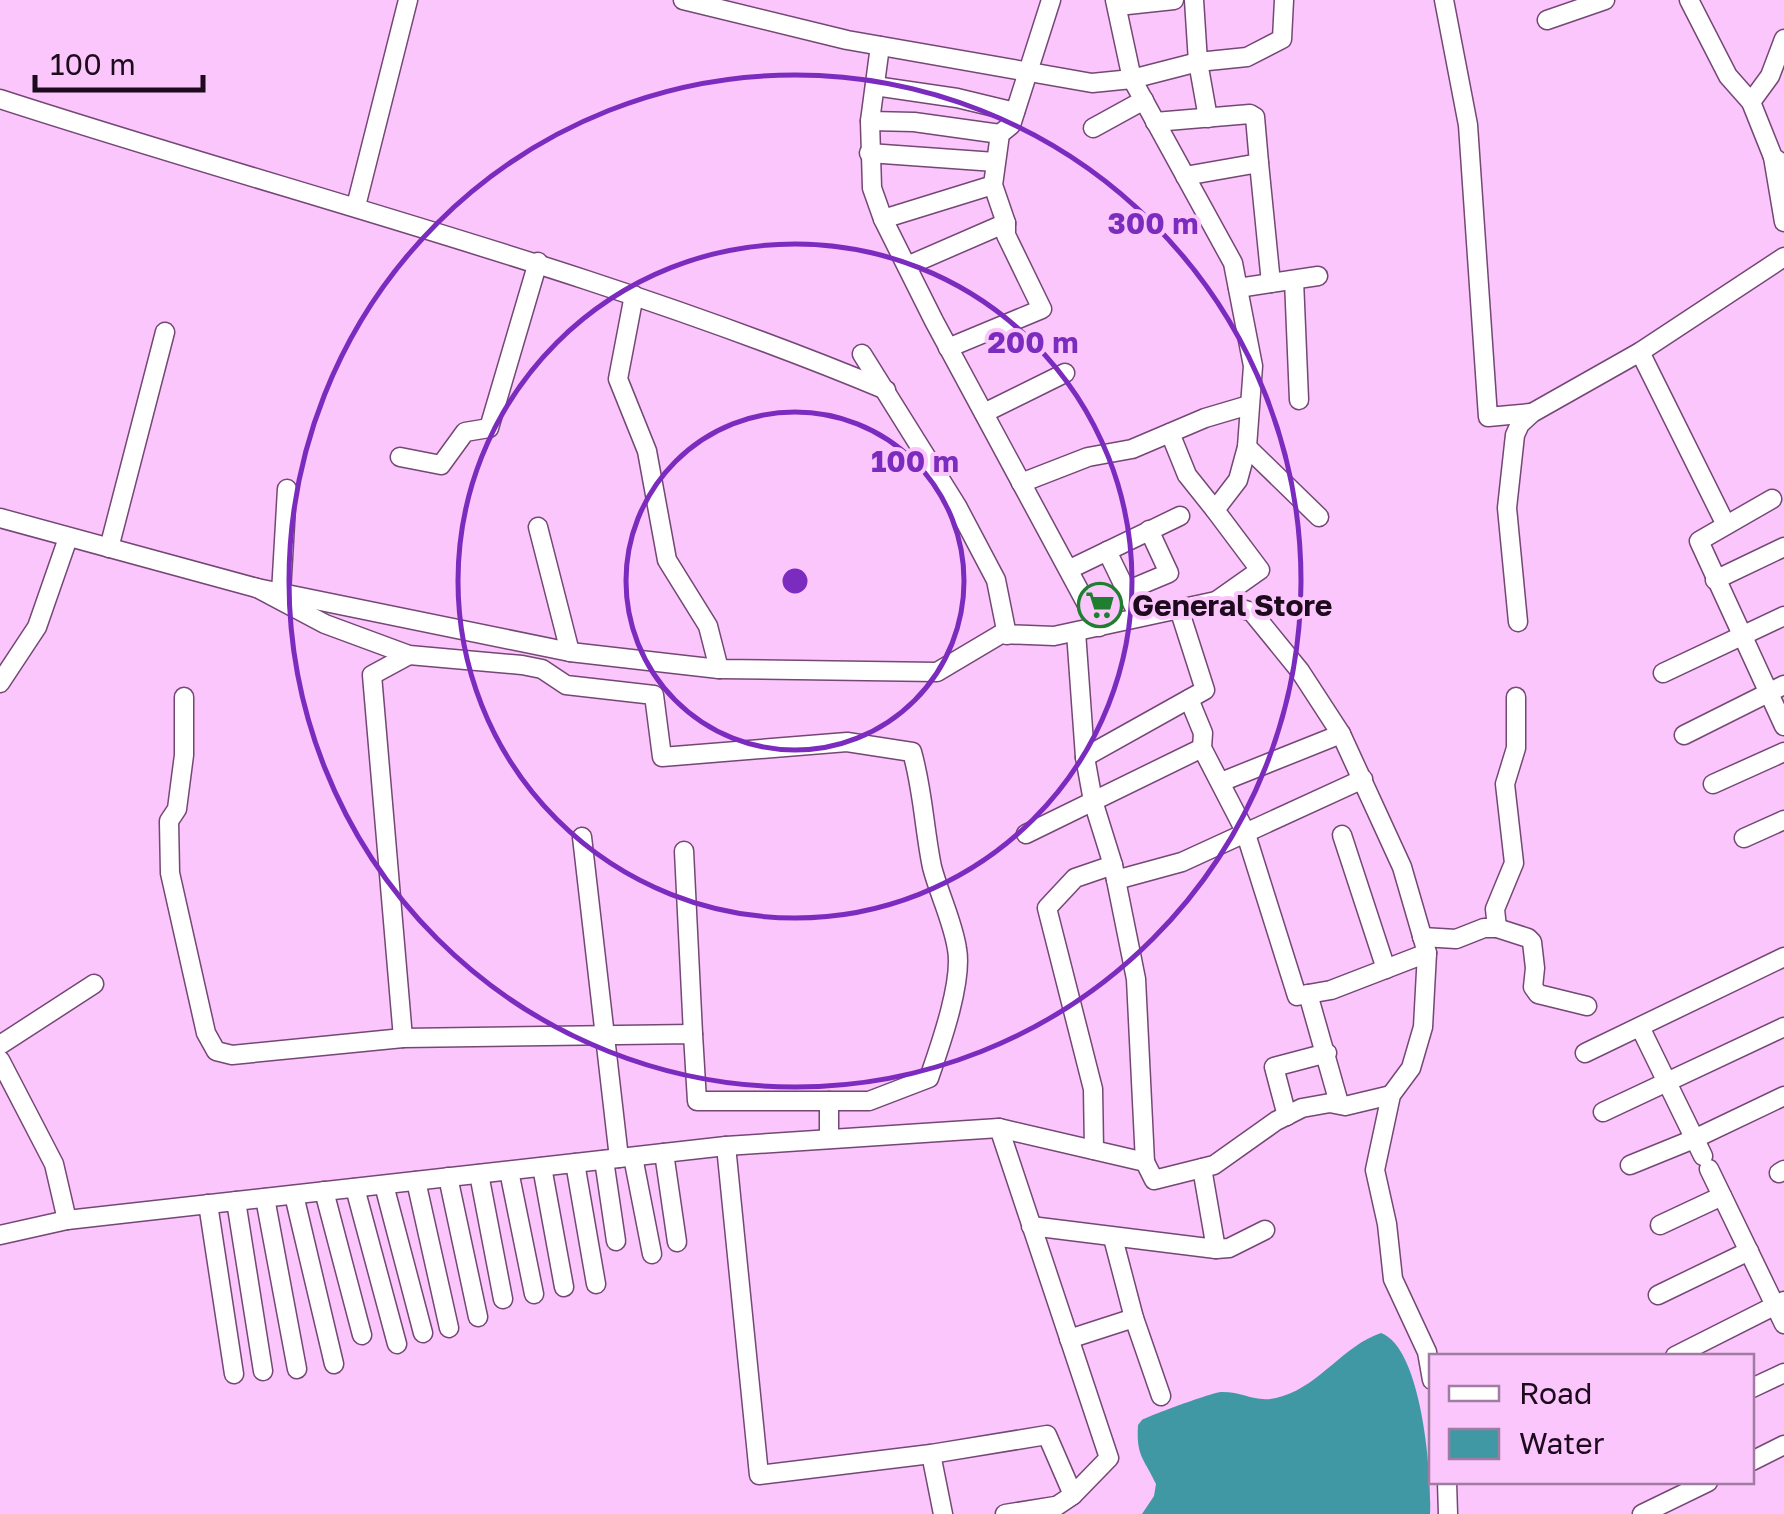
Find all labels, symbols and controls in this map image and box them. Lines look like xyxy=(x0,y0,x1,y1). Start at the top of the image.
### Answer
scale bar xyxy=(35,30,202,92)
text: 100 m xyxy=(50,46,136,82)
text: 300 m xyxy=(1107,205,1199,241)
text: 200 m xyxy=(987,324,1079,360)
text: 100 m xyxy=(871,443,959,479)
centre of rings xyxy=(777,563,813,599)
supermarket icon: General Store xyxy=(1077,582,1123,628)
place label: General Store xyxy=(1132,587,1333,623)
legend xyxy=(1429,1354,1754,1484)
text: Road xyxy=(1519,1375,1593,1411)
text: Water xyxy=(1519,1425,1605,1461)

